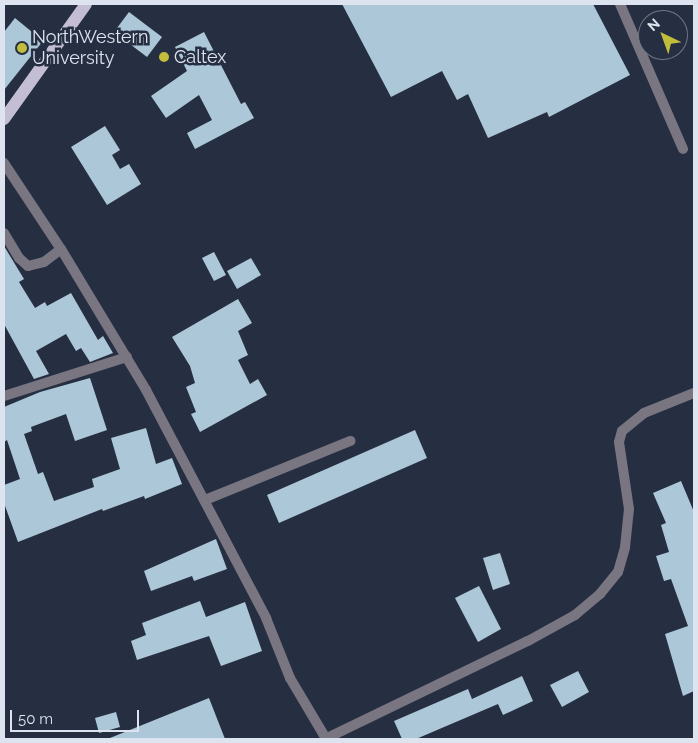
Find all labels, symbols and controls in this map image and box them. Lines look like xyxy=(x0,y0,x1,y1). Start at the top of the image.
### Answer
north arrow xyxy=(638,10,688,60)
text: N xyxy=(644,15,663,34)
place label: NorthWestern University xyxy=(32,27,148,70)
marker: NorthWestern University xyxy=(16,42,28,54)
place label: Caltex xyxy=(174,46,226,68)
marker: Caltex xyxy=(158,51,170,63)
scale bar xyxy=(12,700,141,732)
text: 50 m xyxy=(18,710,53,728)

